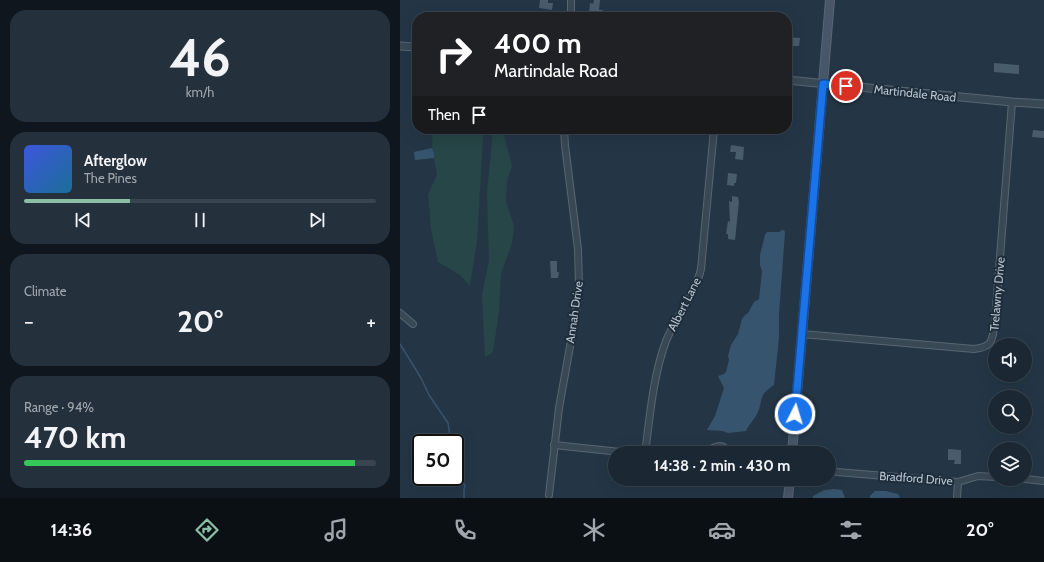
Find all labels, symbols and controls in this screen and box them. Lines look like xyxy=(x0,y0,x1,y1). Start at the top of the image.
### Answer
text: 46 xyxy=(169,26,231,89)
text: 400 m xyxy=(494,26,582,60)
icon: right xyxy=(428,28,480,80)
text: Martindale Road xyxy=(494,60,618,82)
pin xyxy=(829,69,863,103)
icon: arrive xyxy=(835,75,857,97)
street label: Martindale Road xyxy=(873,81,957,105)
text: km/h xyxy=(186,84,214,100)
icon: arrive xyxy=(468,104,490,126)
text: Then xyxy=(428,106,460,124)
text: Afterglow xyxy=(84,152,147,170)
text: The Pines xyxy=(84,170,137,186)
icon: previous xyxy=(72,209,94,231)
icon: pause xyxy=(189,209,211,231)
icon: next xyxy=(306,209,328,231)
street label: Trelawny Drive xyxy=(986,256,1008,332)
street label: Albert Lane xyxy=(664,275,704,333)
street label: Annah Drive xyxy=(562,280,586,344)
text: Climate xyxy=(24,283,66,299)
text: 20° xyxy=(177,303,223,340)
text: − xyxy=(24,308,34,335)
text: + xyxy=(366,308,376,335)
map controls xyxy=(988,338,1032,486)
button: sound xyxy=(988,338,1032,382)
button: search xyxy=(988,390,1032,434)
position arrow xyxy=(774,393,816,435)
text: Range · 94% xyxy=(24,399,94,415)
text: 470 km xyxy=(24,419,126,456)
speed limit sign: 50 xyxy=(412,434,464,486)
button: layers xyxy=(988,442,1032,486)
text: 14:38 · 2 min · 430 m xyxy=(654,457,790,475)
street label: Bradford Drive xyxy=(879,468,953,488)
icon: directions xyxy=(193,516,221,544)
icon: music xyxy=(322,516,350,544)
icon: phone xyxy=(451,516,479,544)
icon: climate xyxy=(580,516,608,544)
icon: car xyxy=(708,516,736,544)
icon: filters xyxy=(837,516,865,544)
text: 14:36 xyxy=(50,519,92,541)
text: 20° xyxy=(966,519,994,541)

